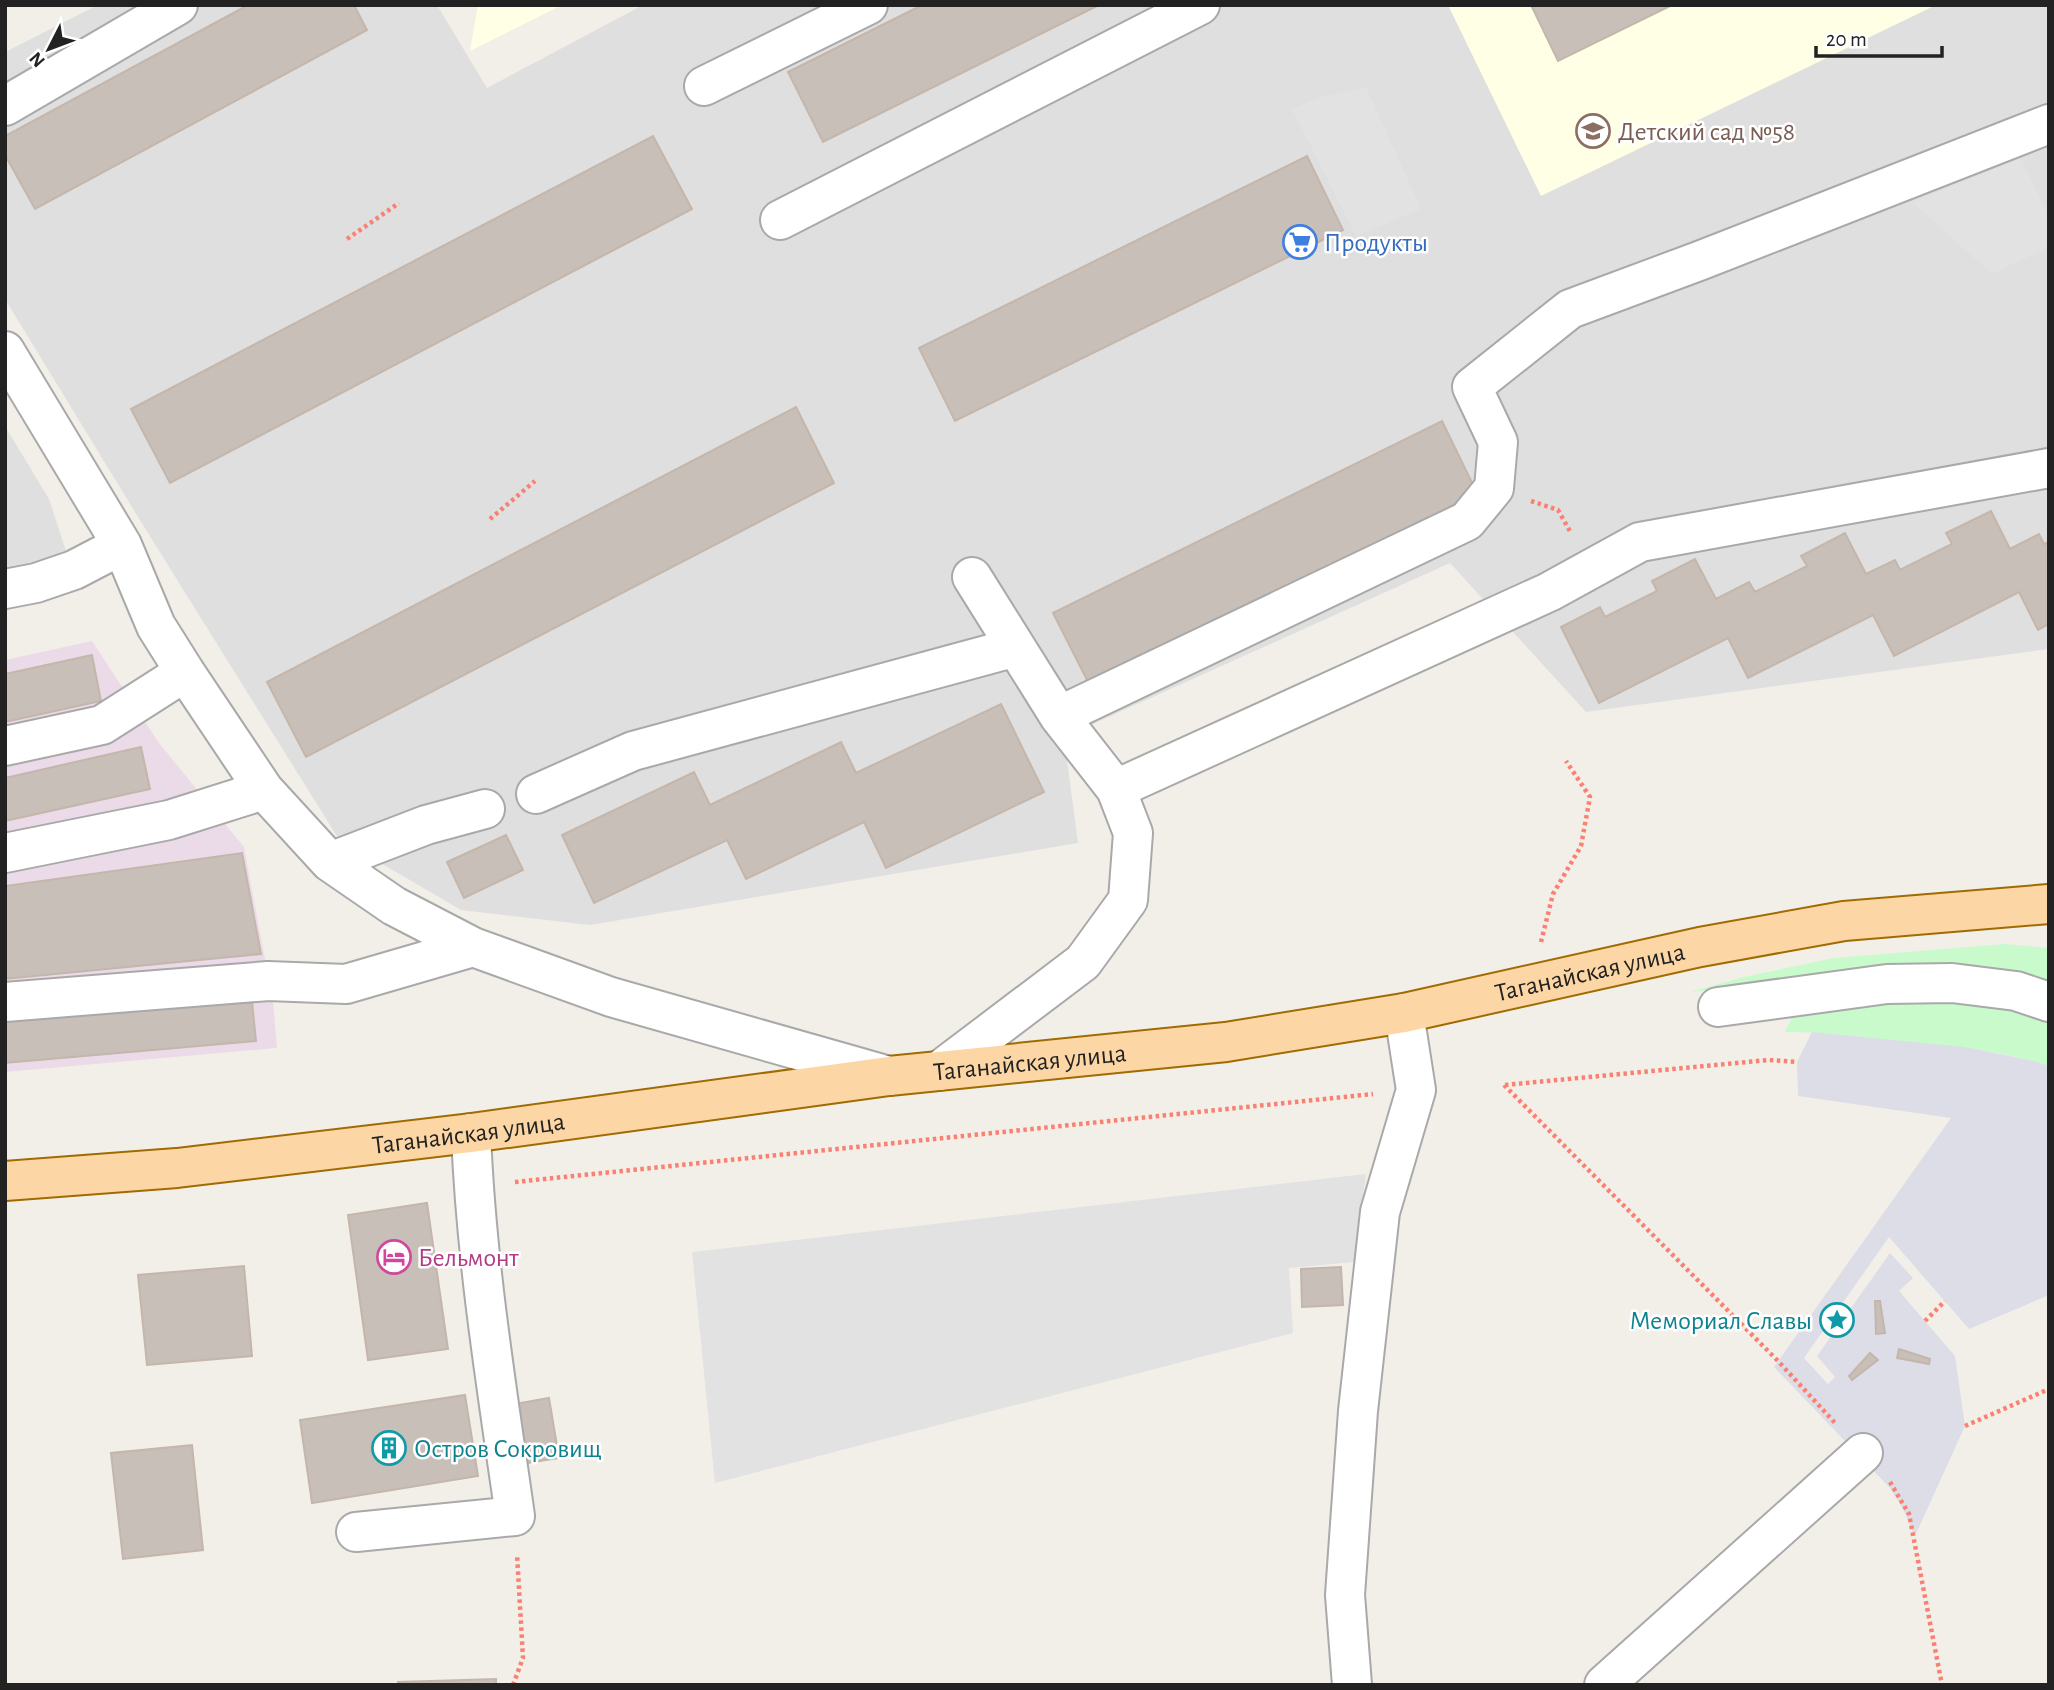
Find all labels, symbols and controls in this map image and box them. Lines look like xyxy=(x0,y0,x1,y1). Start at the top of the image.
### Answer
north arrow xyxy=(14,14,84,84)
scale bar xyxy=(1816,14,1942,58)
text: 20 m xyxy=(1826,29,1867,50)
text: N xyxy=(26,48,49,71)
school or university icon: Детский сад №58 xyxy=(1574,112,1612,150)
place label: Детский сад №58 xyxy=(1618,119,1795,145)
supermarket icon: Продукты xyxy=(1281,223,1319,261)
place label: Продукты xyxy=(1324,230,1428,256)
street label: Таганайская улица xyxy=(1493,939,1688,1006)
street label: Таганайская улица xyxy=(932,1040,1128,1085)
street label: Таганайская улица xyxy=(371,1108,566,1159)
hotel icon: Бельмонт xyxy=(375,1238,413,1276)
place label: Бельмонт xyxy=(418,1245,519,1271)
place icon: Мемориал Славы xyxy=(1818,1301,1856,1339)
place label: Мемориал Славы xyxy=(1629,1308,1812,1334)
building icon: Остров Сокровищ xyxy=(370,1429,408,1467)
place label: Остров Сокровищ xyxy=(414,1436,602,1462)

